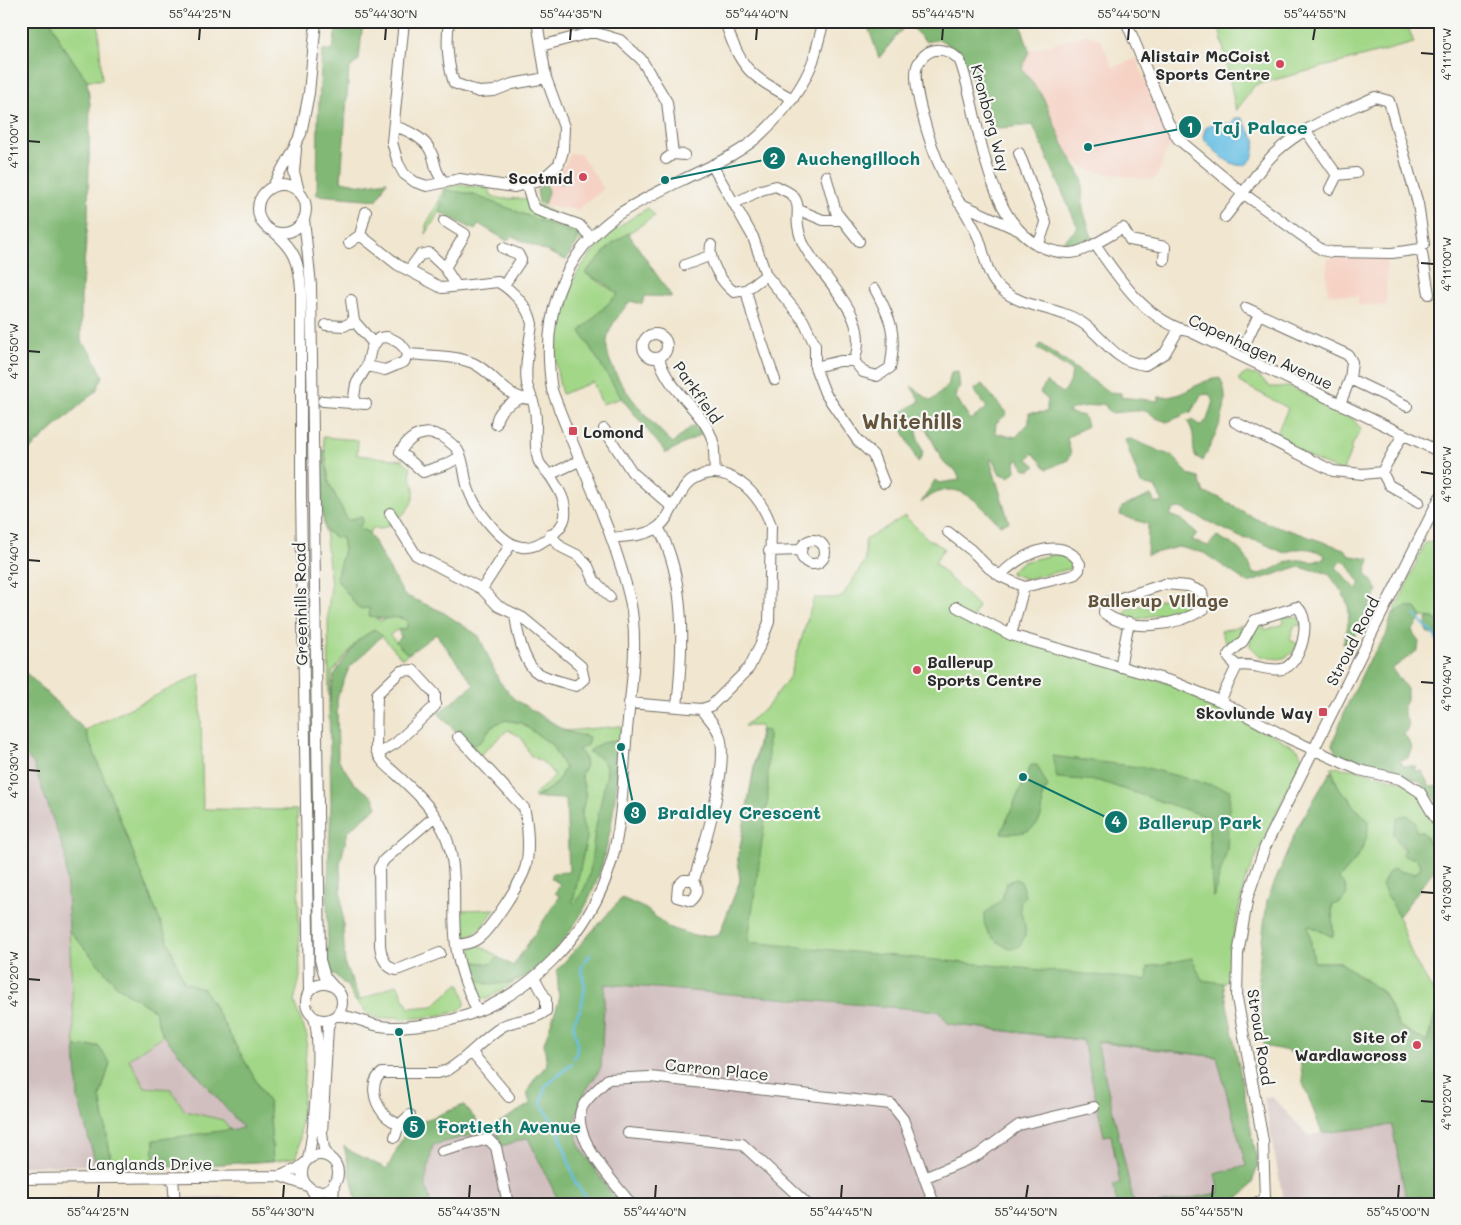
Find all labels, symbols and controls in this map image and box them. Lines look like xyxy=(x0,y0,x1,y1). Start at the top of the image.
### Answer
text: 55°44'25"N xyxy=(169,5,231,21)
text: 55°44'30"N xyxy=(355,5,417,21)
text: 55°44'35"N xyxy=(540,5,602,21)
text: 55°44'40"N xyxy=(726,5,788,21)
text: 55°44'45"N xyxy=(912,5,974,21)
text: 55°44'50"N xyxy=(1098,5,1160,21)
text: 55°44'55"N xyxy=(1284,5,1346,21)
text: 4°11'10"W xyxy=(1438,28,1454,80)
place label: Alistair McCoist Sports Centre xyxy=(1140,45,1270,84)
marker: Alistair McCoist Sports Centre xyxy=(1274,58,1286,70)
street label: Kronborg Way xyxy=(967,62,1015,174)
callout: Taj Palace xyxy=(1177,111,1318,144)
text: 4°11'00"W xyxy=(5,114,21,168)
text: Taj Palace xyxy=(1212,115,1308,139)
text: 1 xyxy=(1187,117,1193,137)
callout: Auchengilloch xyxy=(761,142,930,175)
text: Auchengilloch xyxy=(796,146,920,170)
text: 2 xyxy=(770,148,778,168)
place label: Scotmid xyxy=(508,167,573,188)
marker: Scotmid xyxy=(577,171,589,183)
text: 4°11'00"W xyxy=(1438,237,1454,291)
street label: Copenhagen Avenue xyxy=(1185,308,1337,394)
text: 4°10'50"W xyxy=(5,323,21,379)
street label: Parkfield xyxy=(669,357,727,427)
district label: Whitehills xyxy=(862,407,962,434)
place label: Lomond xyxy=(583,421,644,442)
marker: Lomond xyxy=(567,425,579,437)
text: 4°10'50"W xyxy=(1438,446,1454,502)
text: 4°10'40"W xyxy=(5,532,21,588)
street label: Greenhills Road xyxy=(288,542,312,666)
district label: Ballerup Village xyxy=(1087,588,1229,612)
street label: Stroud Road xyxy=(1321,593,1383,689)
place label: Ballerup Sports Centre xyxy=(927,651,1042,690)
text: 4°10'40"W xyxy=(1438,655,1454,711)
marker: Ballerup Sports Centre xyxy=(911,664,923,676)
place label: Skovlunde Way xyxy=(1196,702,1313,723)
marker: Skovlunde Way xyxy=(1317,706,1329,718)
text: 4°10'30"W xyxy=(5,742,21,798)
callout: Braidley Crescent xyxy=(622,797,831,830)
text: Braidley Crescent xyxy=(657,800,821,824)
text: 3 xyxy=(630,802,640,822)
callout: Ballerup Park xyxy=(1103,806,1272,839)
text: Ballerup Park xyxy=(1138,810,1262,834)
text: 4 xyxy=(1111,811,1121,831)
text: 4°10'30"W xyxy=(1438,865,1454,921)
text: 4°10'20"W xyxy=(5,951,21,1007)
street label: Stroud Road xyxy=(1243,987,1279,1087)
place label: Site of Wardlawcross xyxy=(1295,1026,1408,1065)
marker: Site of Wardlawcross xyxy=(1411,1039,1423,1051)
street label: Carron Place xyxy=(664,1053,770,1085)
text: 4°10'20"W xyxy=(1438,1074,1454,1130)
callout: Fortieth Avenue xyxy=(402,1110,591,1143)
text: Fortieth Avenue xyxy=(437,1114,581,1138)
text: 5 xyxy=(410,1116,419,1136)
street label: Langlands Drive xyxy=(88,1153,212,1174)
text: 55°44'25"N xyxy=(67,1203,129,1219)
text: 55°44'30"N xyxy=(252,1203,314,1219)
text: 55°44'35"N xyxy=(438,1203,500,1219)
text: 55°44'40"N xyxy=(624,1203,686,1219)
text: 55°44'45"N xyxy=(810,1203,872,1219)
text: 55°44'50"N xyxy=(995,1203,1057,1219)
text: 55°44'55"N xyxy=(1181,1203,1243,1219)
text: 55°45'00"N xyxy=(1366,1203,1430,1219)

